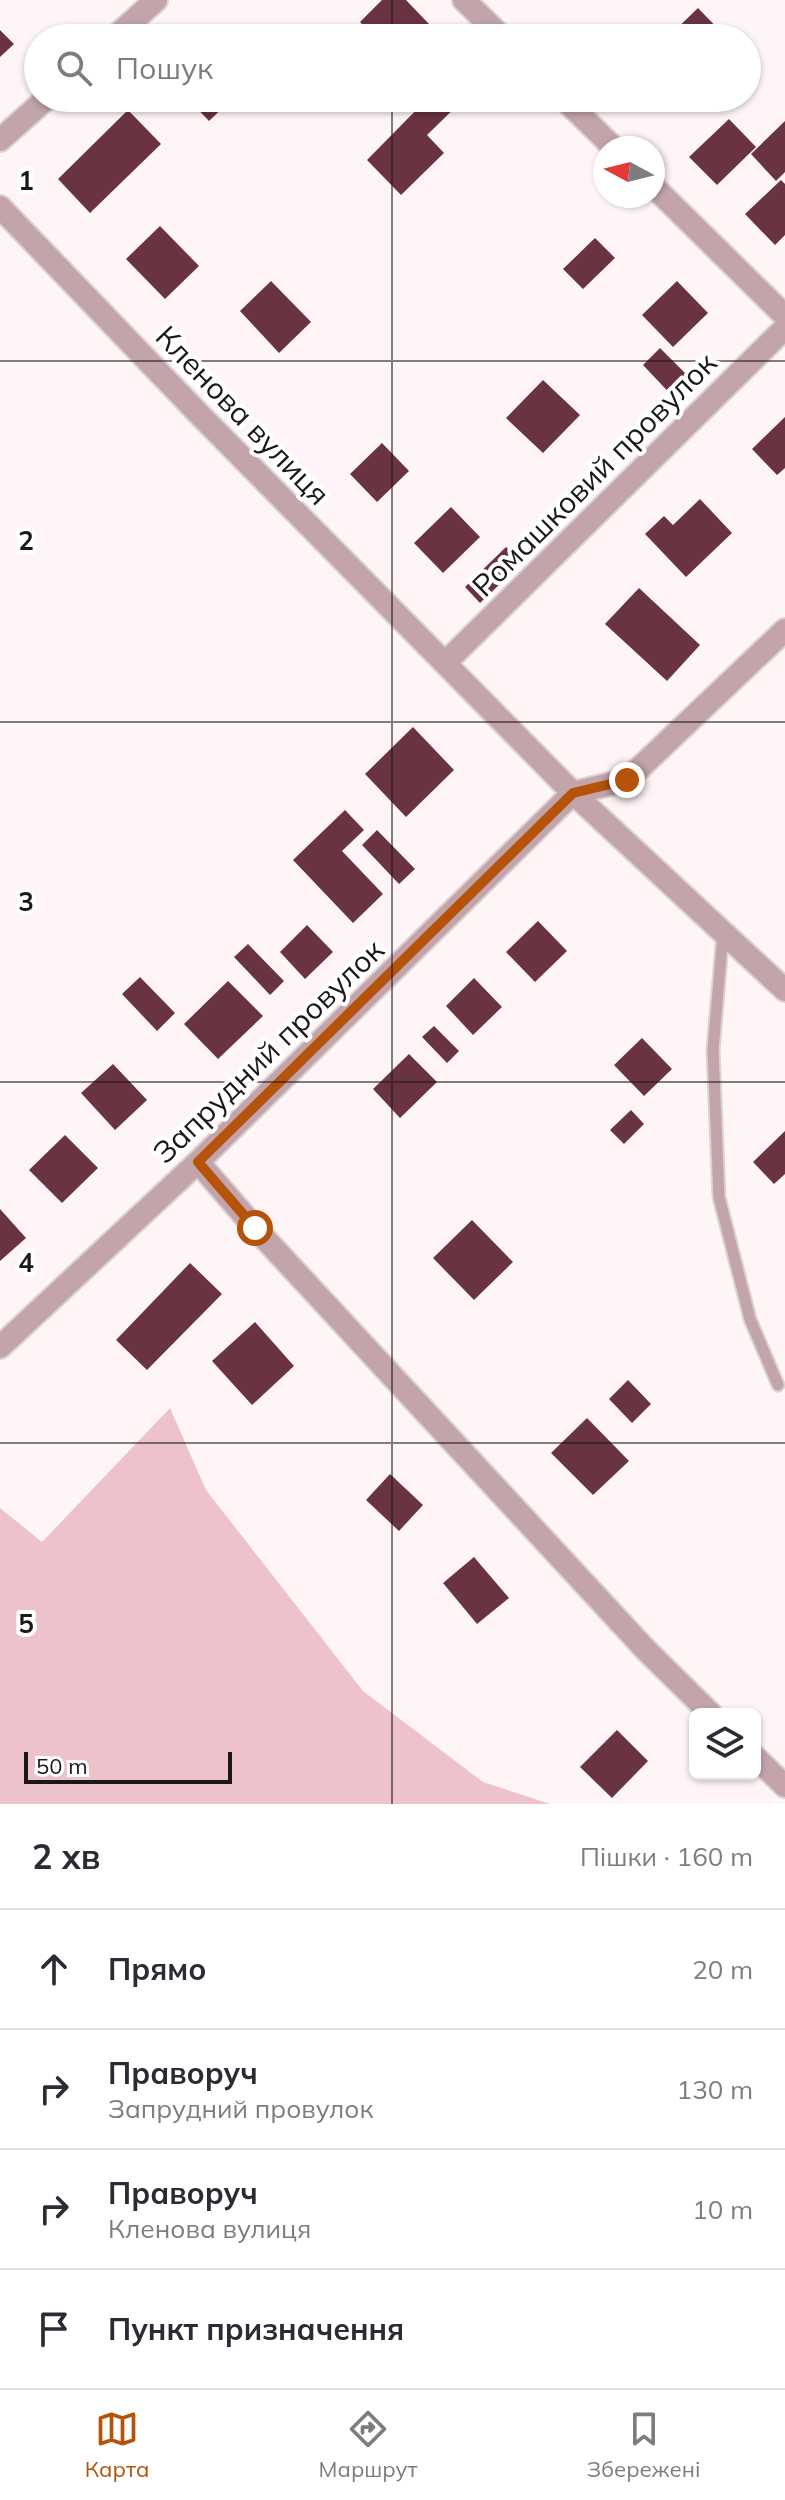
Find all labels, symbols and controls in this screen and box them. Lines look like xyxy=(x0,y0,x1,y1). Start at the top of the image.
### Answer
search box xyxy=(24,24,761,112)
icon: search xyxy=(52,46,96,90)
text: Пошук xyxy=(116,49,213,87)
north arrow xyxy=(593,136,665,208)
text: 1 xyxy=(18,164,34,197)
street label: Кленова вулиця xyxy=(148,317,338,513)
street label: Ромашковий провулок xyxy=(464,343,725,604)
text: 2 xyxy=(18,524,34,557)
route end xyxy=(609,762,645,798)
text: 3 xyxy=(18,885,34,918)
street label: Запрудний провулок xyxy=(145,930,392,1171)
route start xyxy=(237,1210,273,1246)
text: 4 xyxy=(18,1246,34,1279)
text: 5 xyxy=(18,1607,34,1640)
map controls xyxy=(689,1708,761,1780)
button: layers xyxy=(689,1708,761,1780)
scale bar xyxy=(24,1748,232,1784)
text: 50 m xyxy=(36,1752,87,1780)
text: 2 хв xyxy=(32,1835,101,1878)
text: Пішки · 160 m xyxy=(580,1840,753,1873)
icon: ahead xyxy=(32,1947,76,1991)
text: Прямо xyxy=(108,1950,206,1988)
text: 20 m xyxy=(692,1953,753,1986)
text: Праворуч xyxy=(108,2054,258,2092)
icon: right xyxy=(32,2067,76,2111)
text: 130 m xyxy=(677,2073,753,2106)
text: Запрудний провулок xyxy=(108,2092,373,2125)
text: Праворуч xyxy=(108,2174,258,2212)
icon: right xyxy=(32,2187,76,2231)
text: 10 m xyxy=(692,2193,753,2226)
text: Кленова вулиця xyxy=(108,2212,311,2245)
icon: arrive xyxy=(32,2307,76,2351)
text: Пункт призначення xyxy=(108,2310,404,2348)
tab: Карта xyxy=(85,2407,149,2483)
tab: Маршрут xyxy=(319,2407,418,2483)
tab: Збережені xyxy=(587,2407,700,2483)

